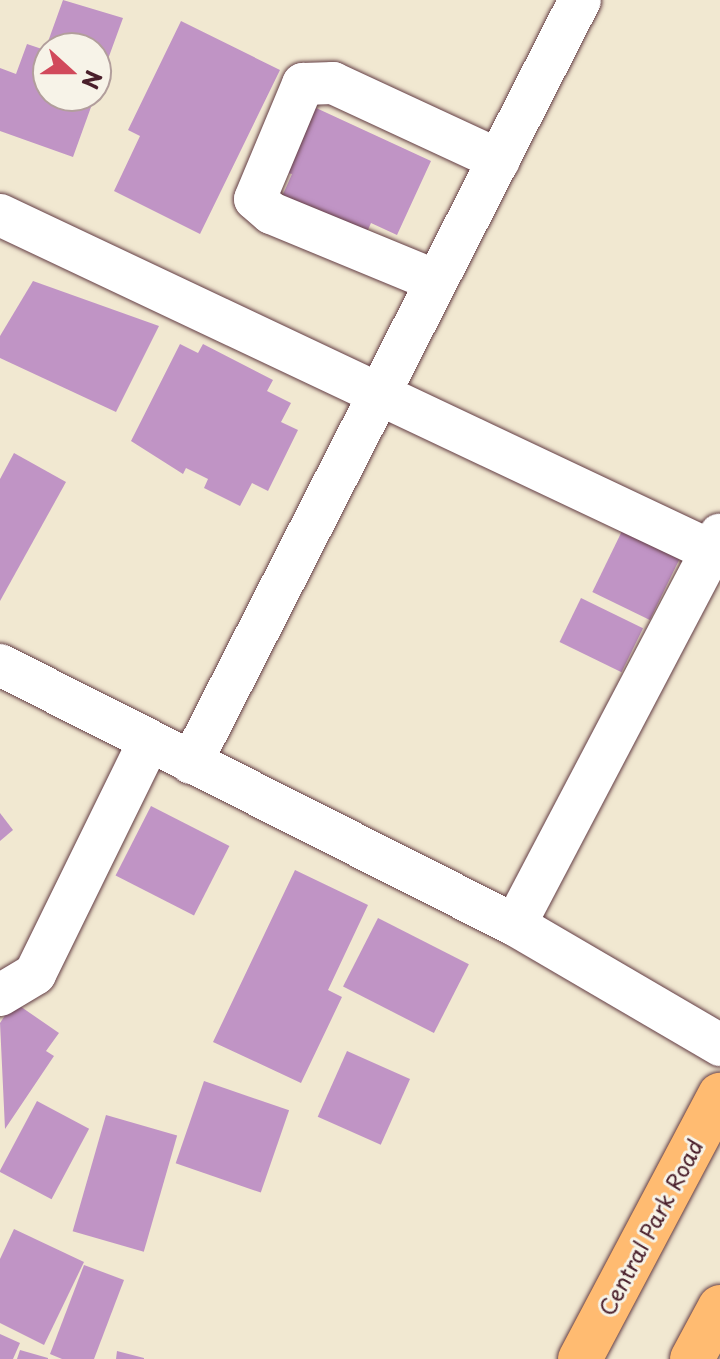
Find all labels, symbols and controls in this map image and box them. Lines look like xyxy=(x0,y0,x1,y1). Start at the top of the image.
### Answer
north arrow xyxy=(32,32,112,112)
text: N xyxy=(74,66,112,94)
street label: Central Park Road xyxy=(592,1134,708,1320)

